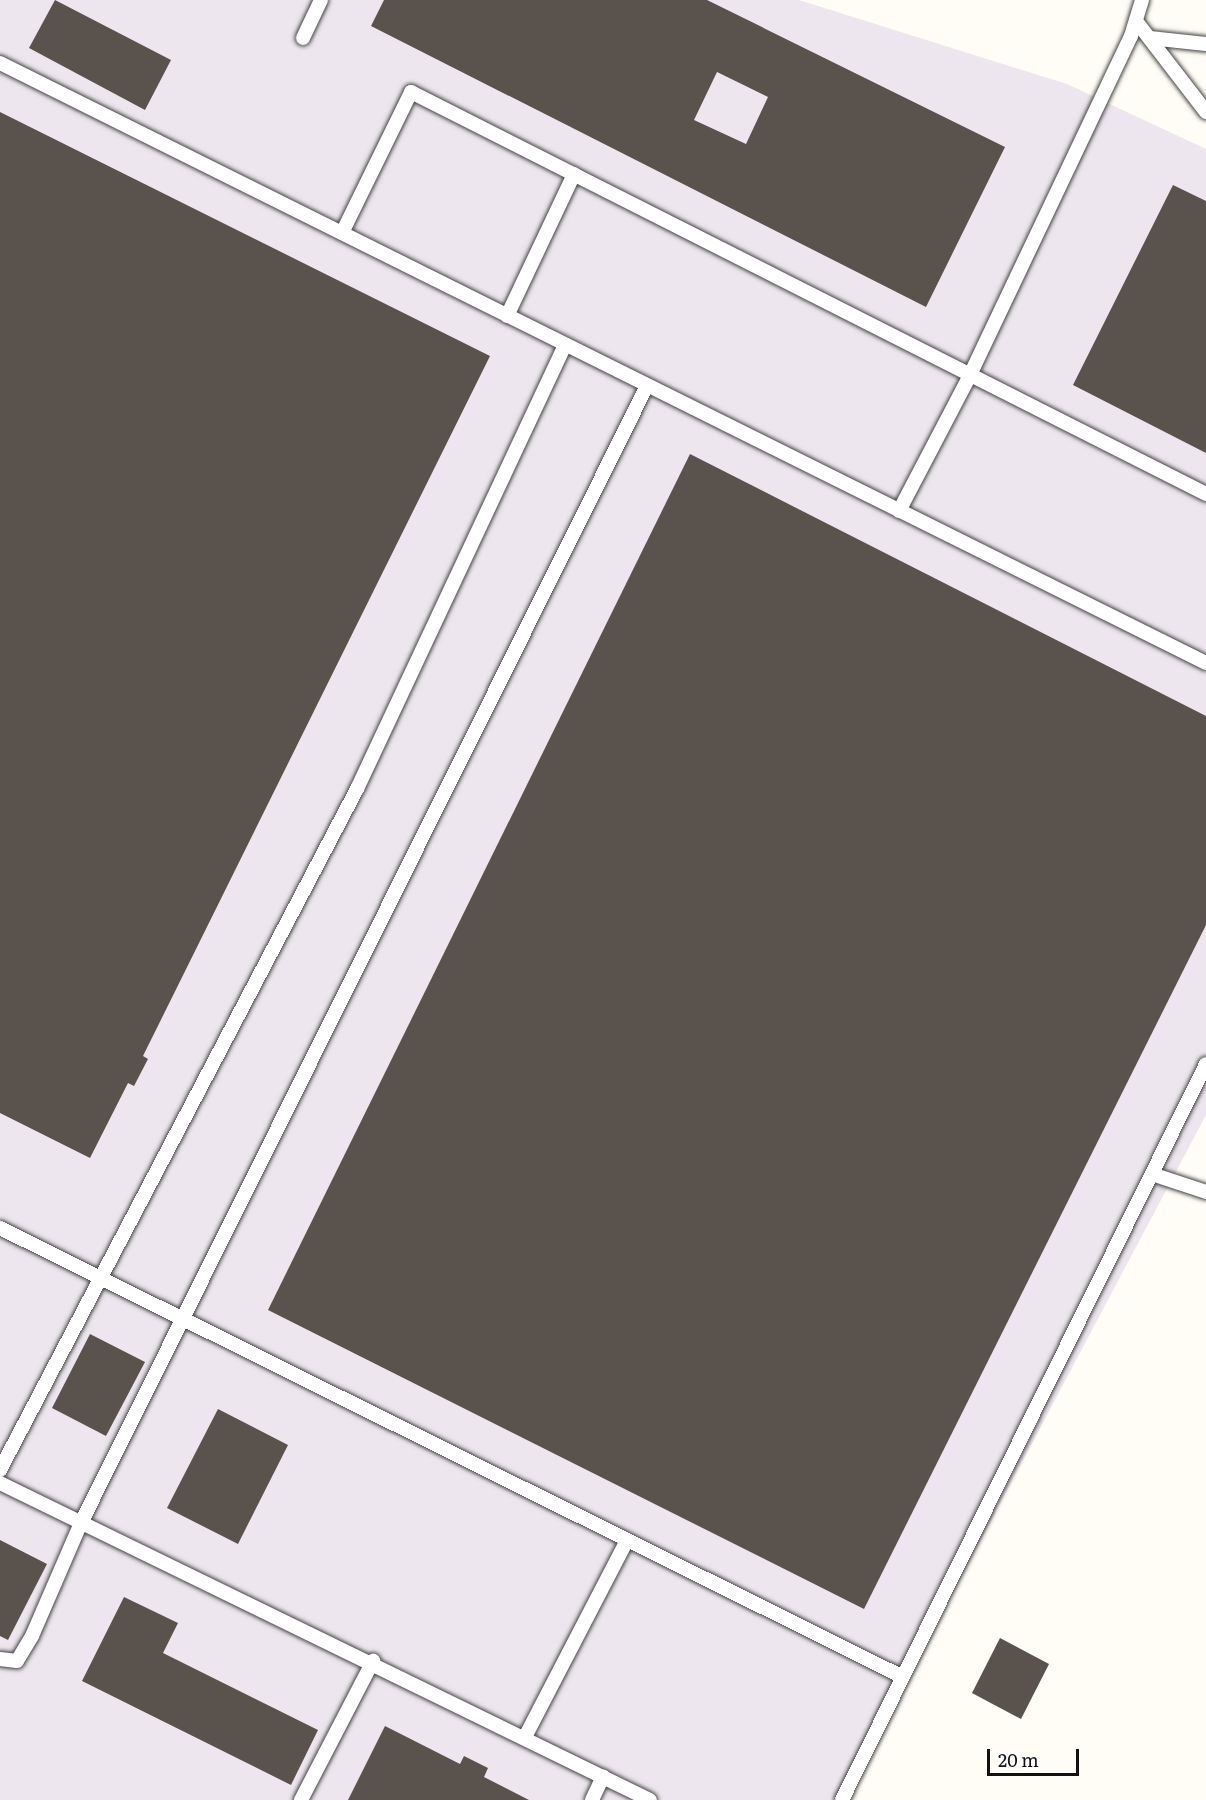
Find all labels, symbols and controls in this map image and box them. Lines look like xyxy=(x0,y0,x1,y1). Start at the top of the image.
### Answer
scale bar xyxy=(990,1737,1082,1775)
text: 20 m xyxy=(998,1746,1039,1773)

